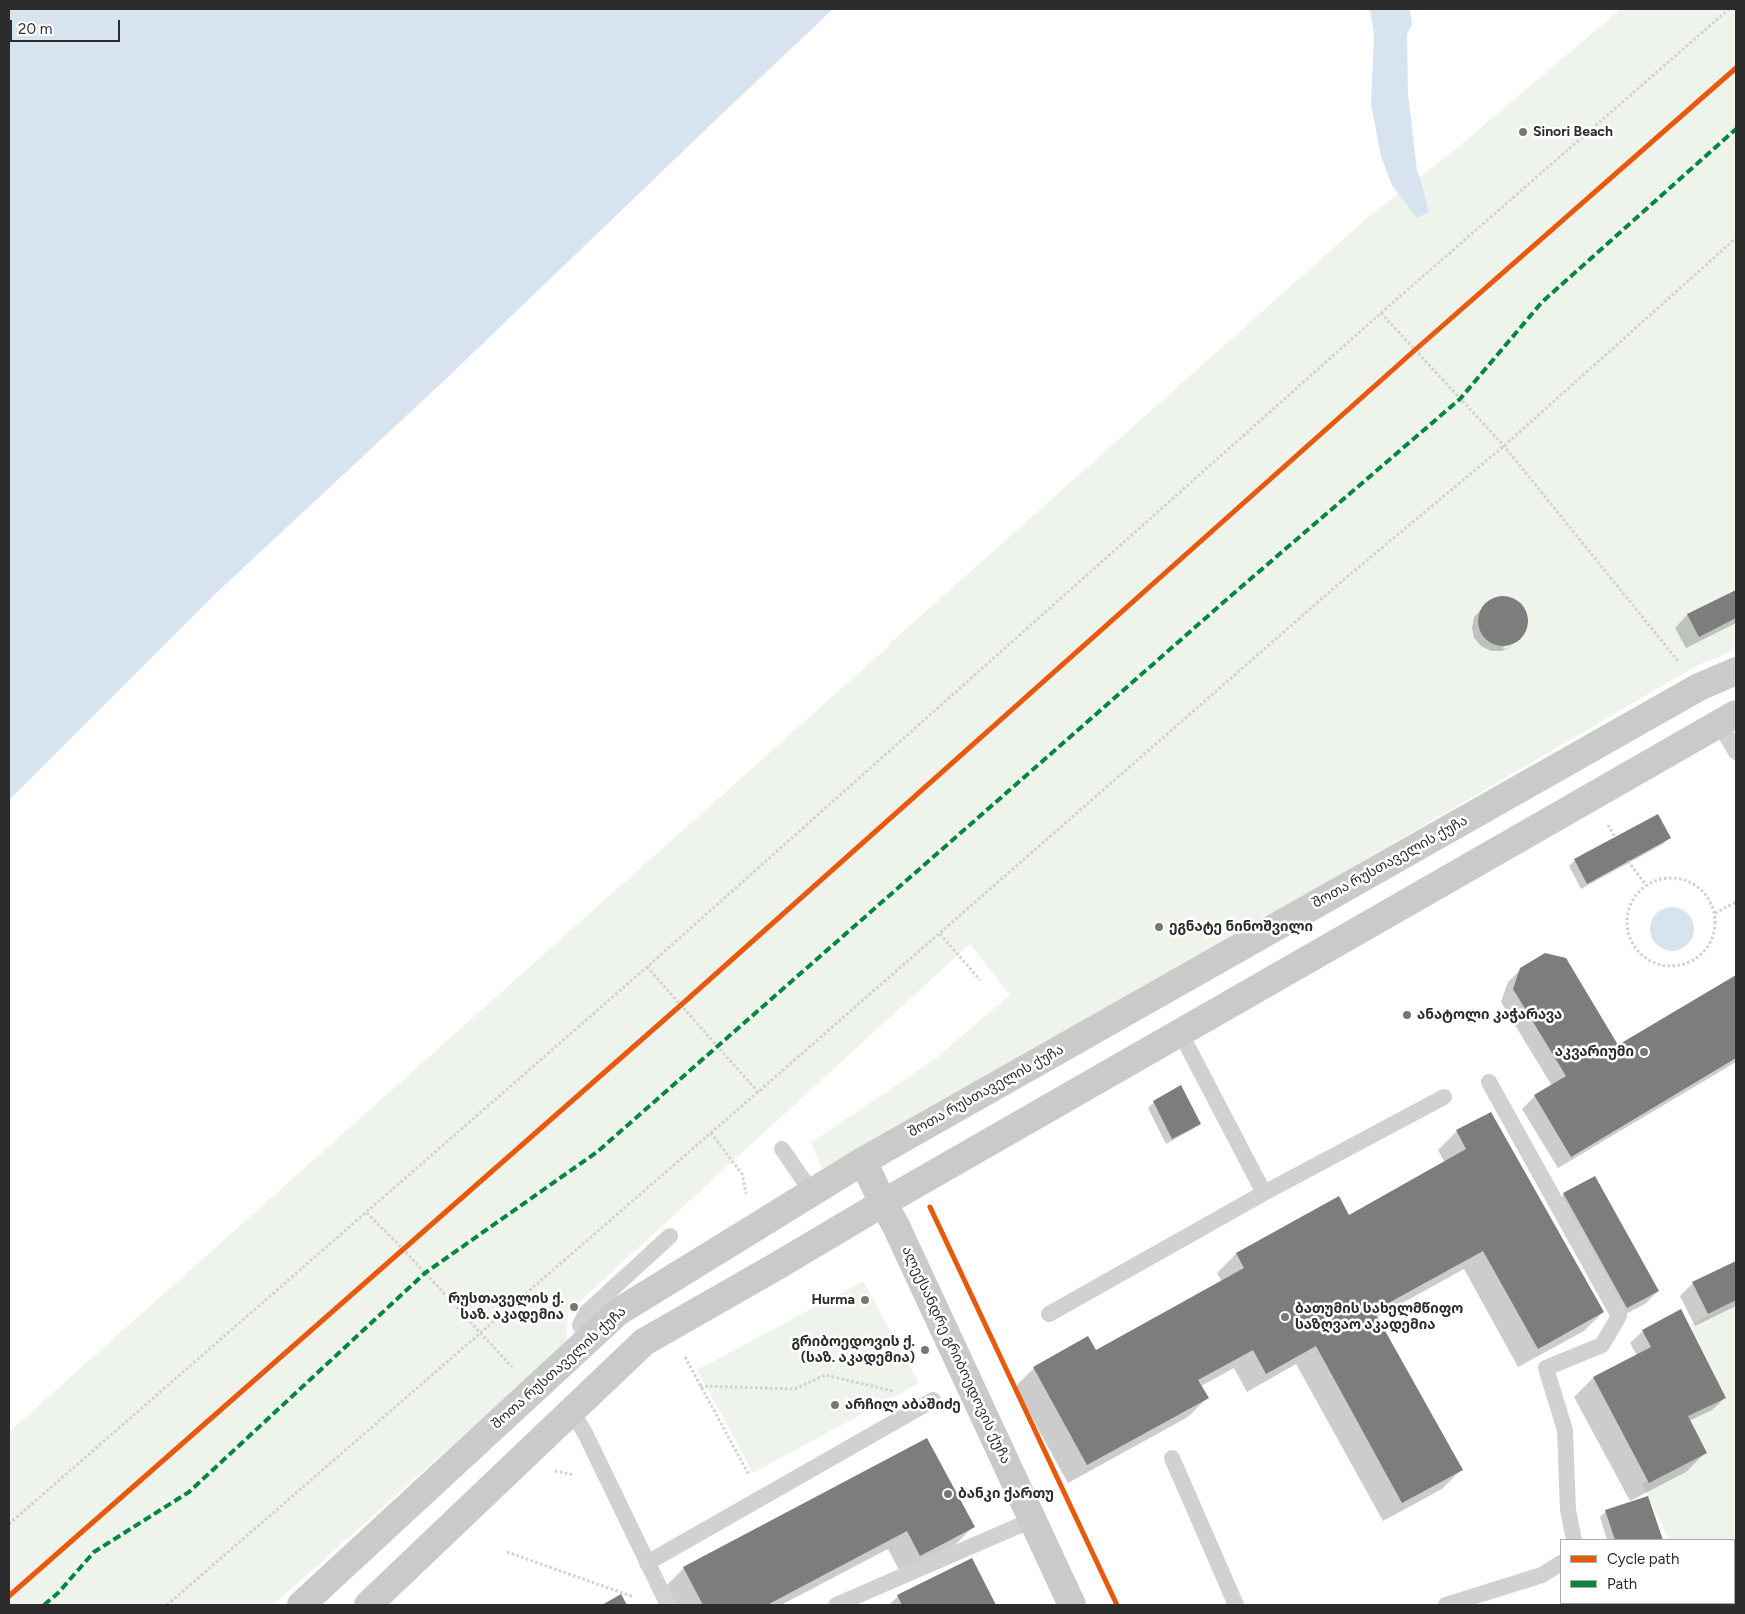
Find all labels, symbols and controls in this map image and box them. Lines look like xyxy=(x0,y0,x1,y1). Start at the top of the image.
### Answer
scale bar xyxy=(12,10,122,42)
text: 20 m xyxy=(18,20,52,38)
place label: Sinori Beach xyxy=(1533,124,1613,140)
marker: Sinori Beach xyxy=(1517,126,1529,138)
street label: შოთა რუსთაველის ქუჩა xyxy=(1309,812,1471,912)
place label: ეგნატე ნინოშვილი xyxy=(1169,919,1313,935)
marker: ეგნატე ნინოშვილი xyxy=(1153,921,1165,933)
place label: ანატოლი კაჭარავა xyxy=(1417,1007,1562,1023)
marker: ანატოლი კაჭარავა xyxy=(1401,1009,1413,1021)
street label: შოთა რუსთაველის ქუჩა xyxy=(905,1041,1067,1141)
place label: აკვარიუმი xyxy=(1555,1044,1634,1060)
marker: აკვარიუმი xyxy=(1638,1046,1650,1058)
street label: ალექსანდრე გრიბოედოვის ქუჩა xyxy=(898,1243,1014,1467)
place label: რუსთაველის ქ. საზ. აკადემია xyxy=(448,1291,564,1324)
place label: Hurma xyxy=(812,1292,855,1308)
marker: Hurma xyxy=(859,1294,871,1306)
marker: რუსთაველის ქ. საზ. აკადემია xyxy=(568,1301,580,1313)
place label: ბათუმის სახელმწიფო საზღვაო აკადემია xyxy=(1295,1301,1463,1334)
street label: შოთა რუსთაველის ქუჩა xyxy=(488,1303,630,1433)
marker: ბათუმის სახელმწიფო საზღვაო აკადემია xyxy=(1279,1311,1291,1323)
place label: გრიბოედოვის ქ. (საზ. აკადემია) xyxy=(791,1334,915,1366)
marker: გრიბოედოვის ქ. (საზ. აკადემია) xyxy=(919,1344,931,1356)
place label: არჩილ აბაშიძე xyxy=(845,1397,961,1413)
marker: არჩილ აბაშიძე xyxy=(829,1399,841,1411)
place label: ბანკი ქართუ xyxy=(958,1486,1054,1502)
marker: ბანკი ქართუ xyxy=(942,1488,954,1500)
legend xyxy=(1560,1539,1735,1604)
text: Cycle path xyxy=(1607,1550,1679,1568)
text: Path xyxy=(1607,1575,1637,1593)

